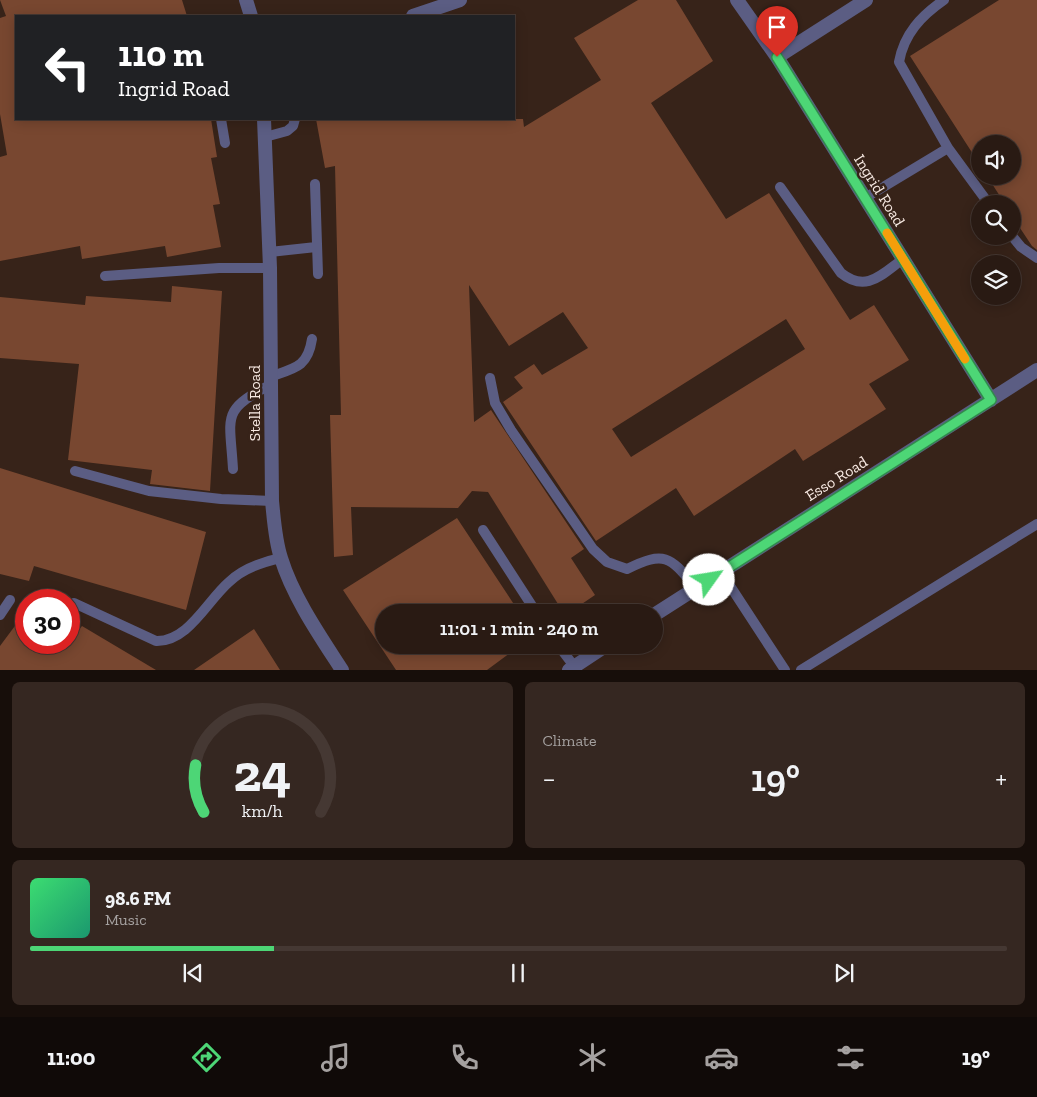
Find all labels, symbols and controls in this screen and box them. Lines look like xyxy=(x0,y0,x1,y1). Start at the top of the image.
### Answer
pin xyxy=(756,6,798,57)
icon: arrive xyxy=(763,13,791,41)
text: 110 m xyxy=(118,33,204,75)
icon: left xyxy=(35,35,100,100)
text: Ingrid Road xyxy=(118,75,230,102)
map controls xyxy=(971,135,1021,305)
button: sound xyxy=(971,135,1021,185)
street label: Ingrid Road xyxy=(850,151,909,230)
button: search xyxy=(971,195,1021,245)
button: layers xyxy=(971,255,1021,305)
street label: Stella Road xyxy=(245,365,264,441)
street label: Esso Road xyxy=(802,452,871,505)
position arrow xyxy=(682,553,734,605)
speed limit sign: 30 xyxy=(15,589,80,654)
text: 11:01 · 1 min · 240 m xyxy=(440,617,598,640)
text: Climate xyxy=(543,731,597,750)
text: 24 xyxy=(233,742,291,804)
text: 19° xyxy=(751,755,800,801)
text: − xyxy=(543,762,556,795)
text: + xyxy=(995,762,1007,795)
text: km/h xyxy=(242,800,283,822)
text: 98.6 FM xyxy=(105,887,171,910)
text: Music xyxy=(105,910,147,929)
icon: previous xyxy=(179,959,207,987)
icon: pause xyxy=(504,959,532,987)
icon: next xyxy=(830,959,858,987)
icon: directions xyxy=(189,1040,224,1075)
icon: music xyxy=(318,1040,353,1075)
icon: phone xyxy=(447,1040,482,1075)
icon: climate xyxy=(575,1040,610,1075)
icon: car xyxy=(704,1040,739,1075)
icon: filters xyxy=(833,1040,868,1075)
text: 11:00 xyxy=(47,1044,95,1071)
text: 19° xyxy=(962,1044,990,1071)

